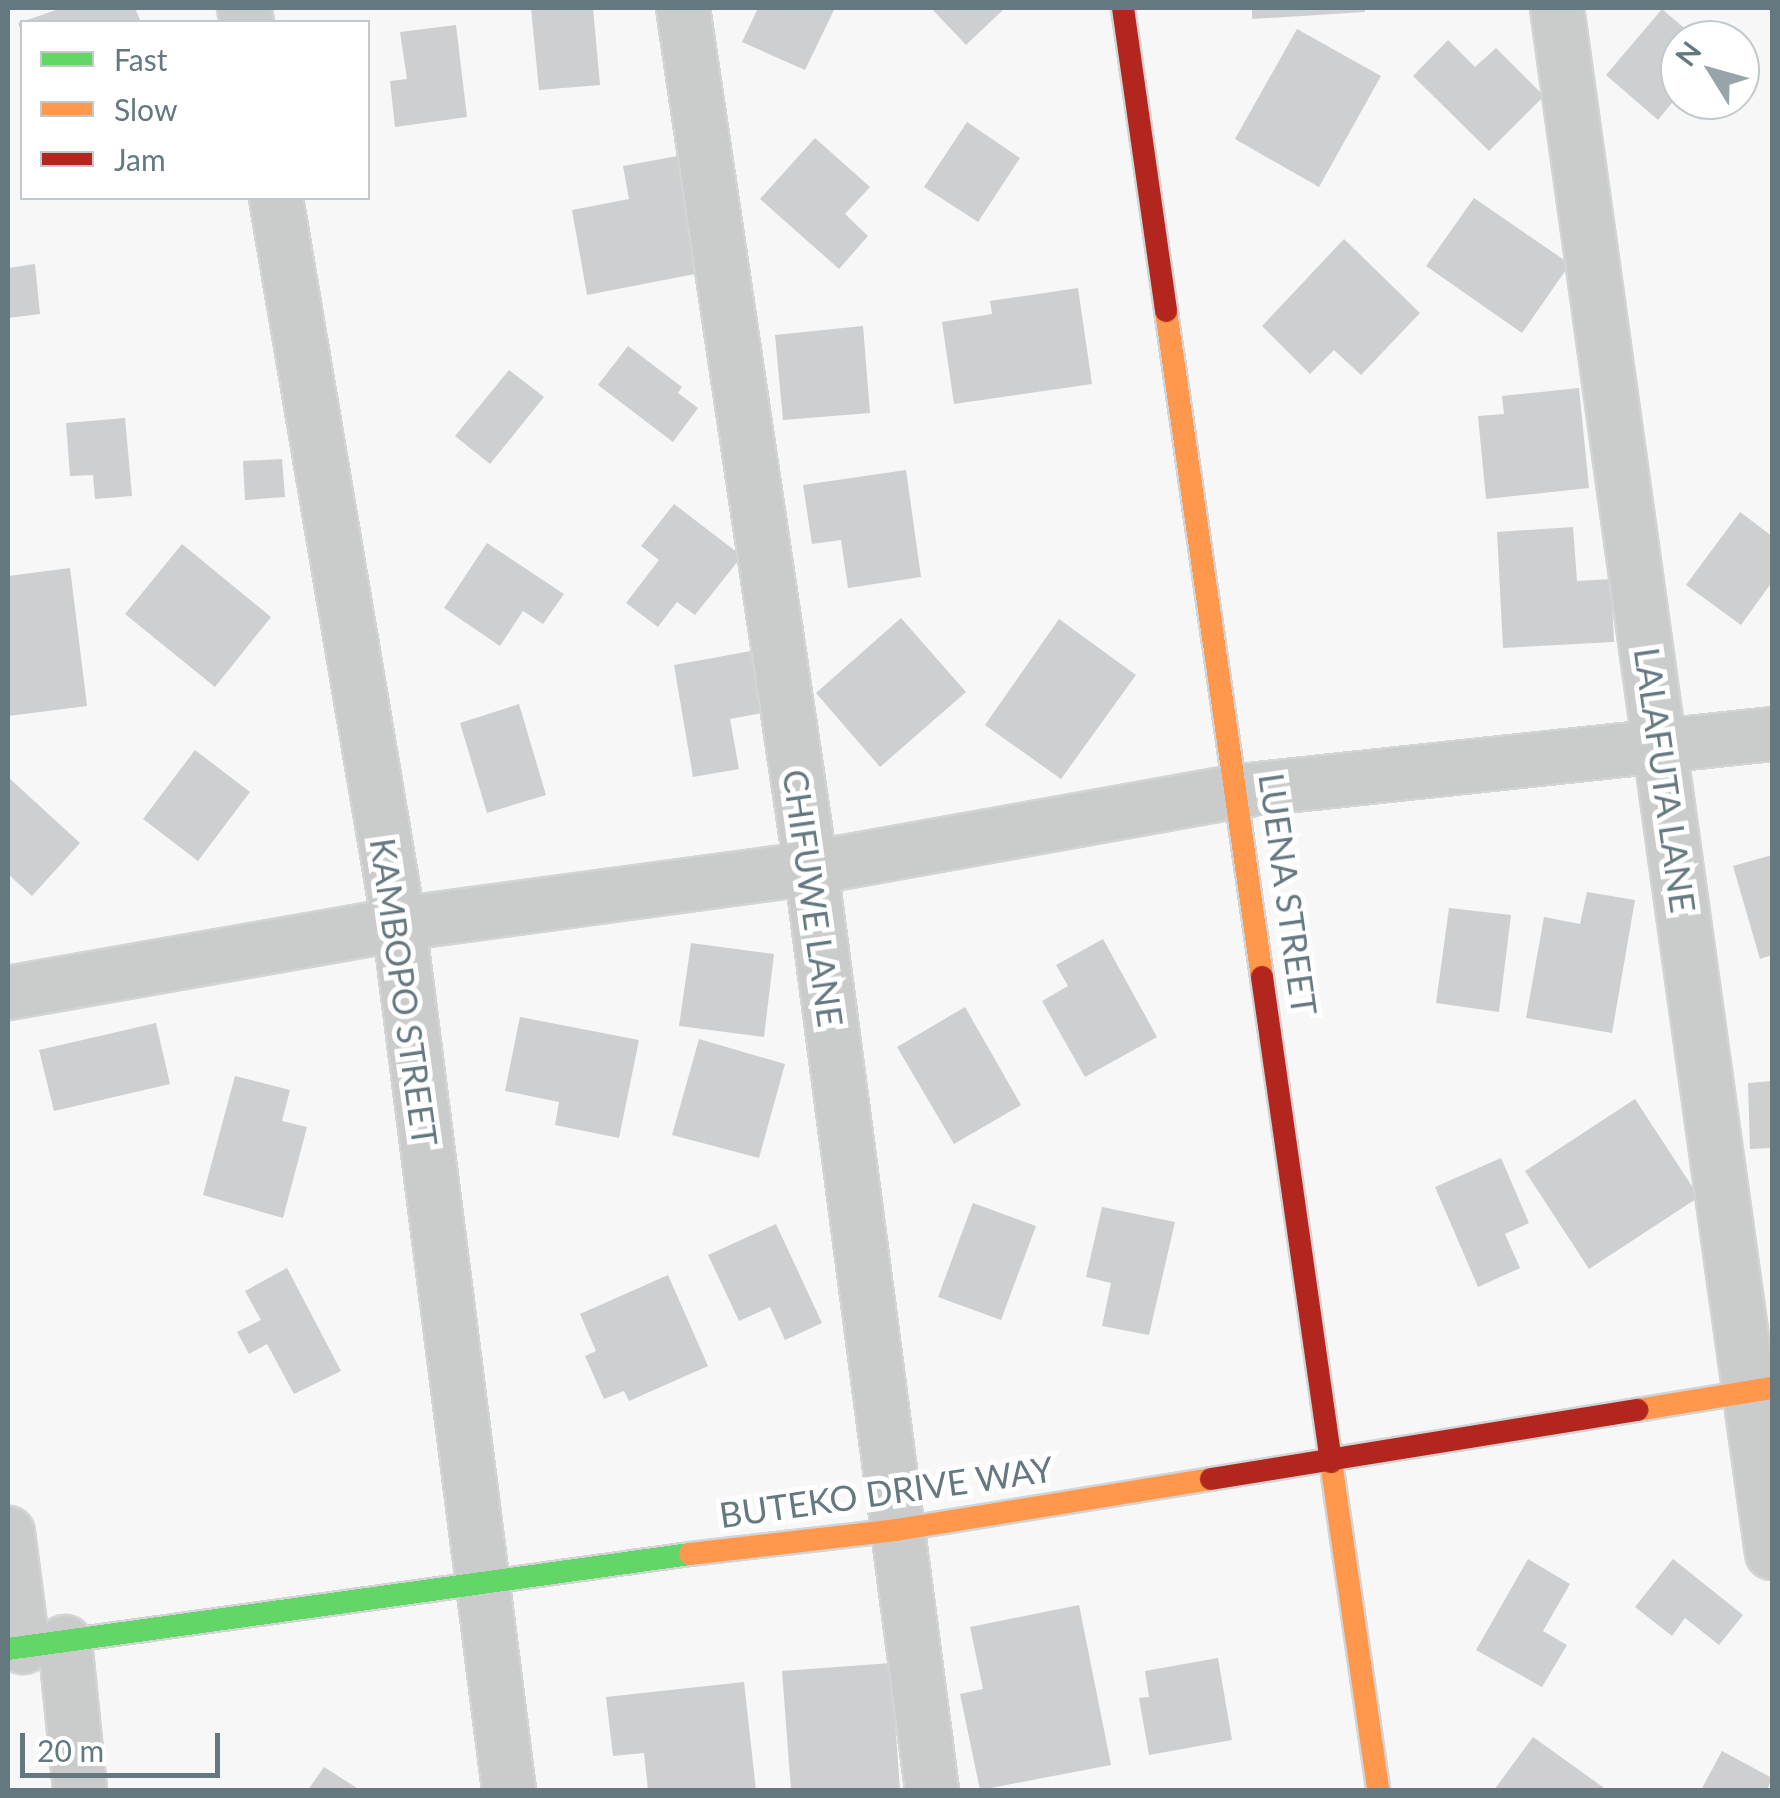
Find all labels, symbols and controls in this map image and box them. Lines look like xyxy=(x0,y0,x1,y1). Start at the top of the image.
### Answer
legend xyxy=(20,20,370,200)
north arrow xyxy=(1660,20,1760,120)
text: N xyxy=(1668,34,1708,72)
text: Fast xyxy=(114,41,168,77)
text: Slow xyxy=(114,91,177,127)
text: Jam xyxy=(114,141,166,177)
street label: LALAFUTA LANE xyxy=(1627,644,1705,916)
street label: CHIFUWE LANE xyxy=(775,767,853,1029)
street label: LUENA STREET xyxy=(1251,770,1327,1018)
street label: KAMBOPO STREET xyxy=(363,835,447,1149)
street label: BUTEKO DRIVE WAY xyxy=(716,1447,1056,1535)
scale bar xyxy=(25,1713,225,1775)
text: 20 m xyxy=(37,1732,104,1768)

